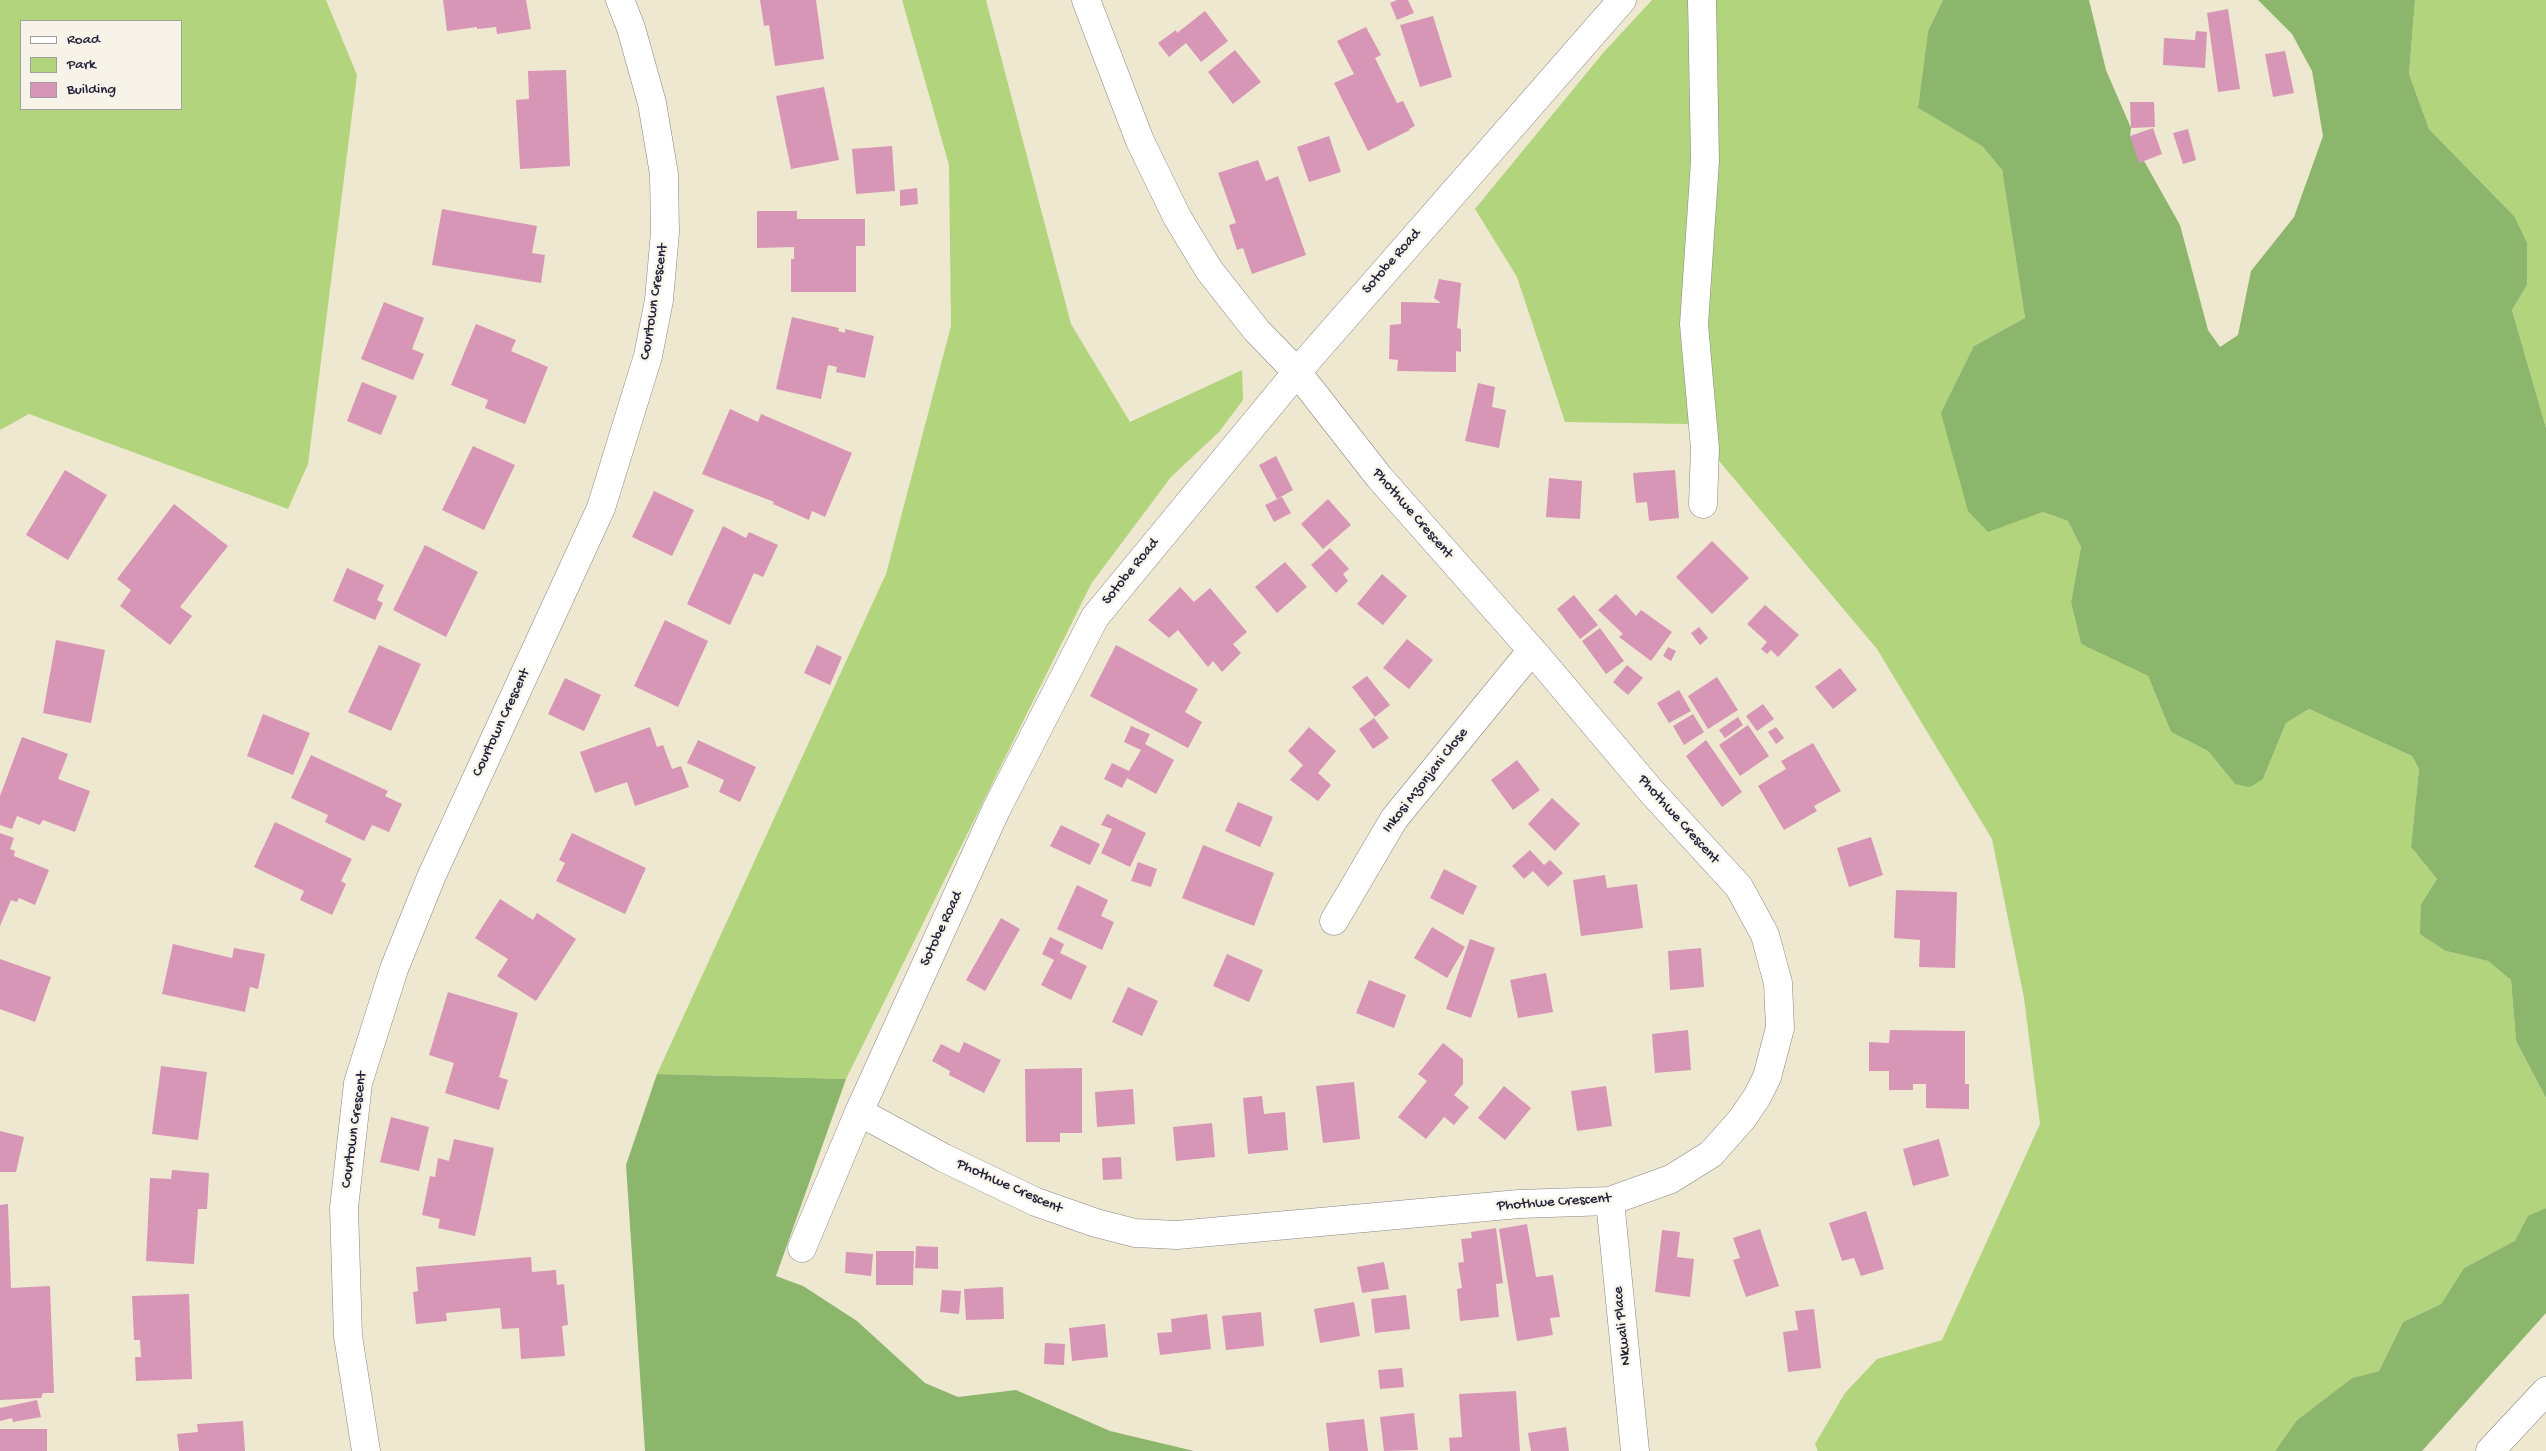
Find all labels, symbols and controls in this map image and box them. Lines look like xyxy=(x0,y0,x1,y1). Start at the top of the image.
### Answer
legend xyxy=(20,20,182,110)
text: Road xyxy=(67,31,100,49)
text: Park xyxy=(67,56,96,74)
text: Building xyxy=(67,81,116,99)
street label: Sotobe Road xyxy=(1359,226,1425,298)
street label: Courtown Crescent xyxy=(637,243,673,361)
street label: Phothwe Crescent xyxy=(1368,465,1456,563)
street label: Sotobe Road xyxy=(1099,535,1163,609)
street label: Courtown Crescent xyxy=(469,666,535,780)
street label: Inkosi Mzonjani Close xyxy=(1379,725,1473,837)
street label: Phothwe Crescent xyxy=(1633,772,1723,868)
street label: Sotobe Road xyxy=(917,889,967,969)
street label: Courtown Crescent xyxy=(338,1071,372,1189)
street label: Phothwe Crescent xyxy=(953,1156,1065,1218)
street label: Phothwe Crescent xyxy=(1497,1190,1611,1216)
street label: Nkwali Place xyxy=(1610,1286,1636,1366)

